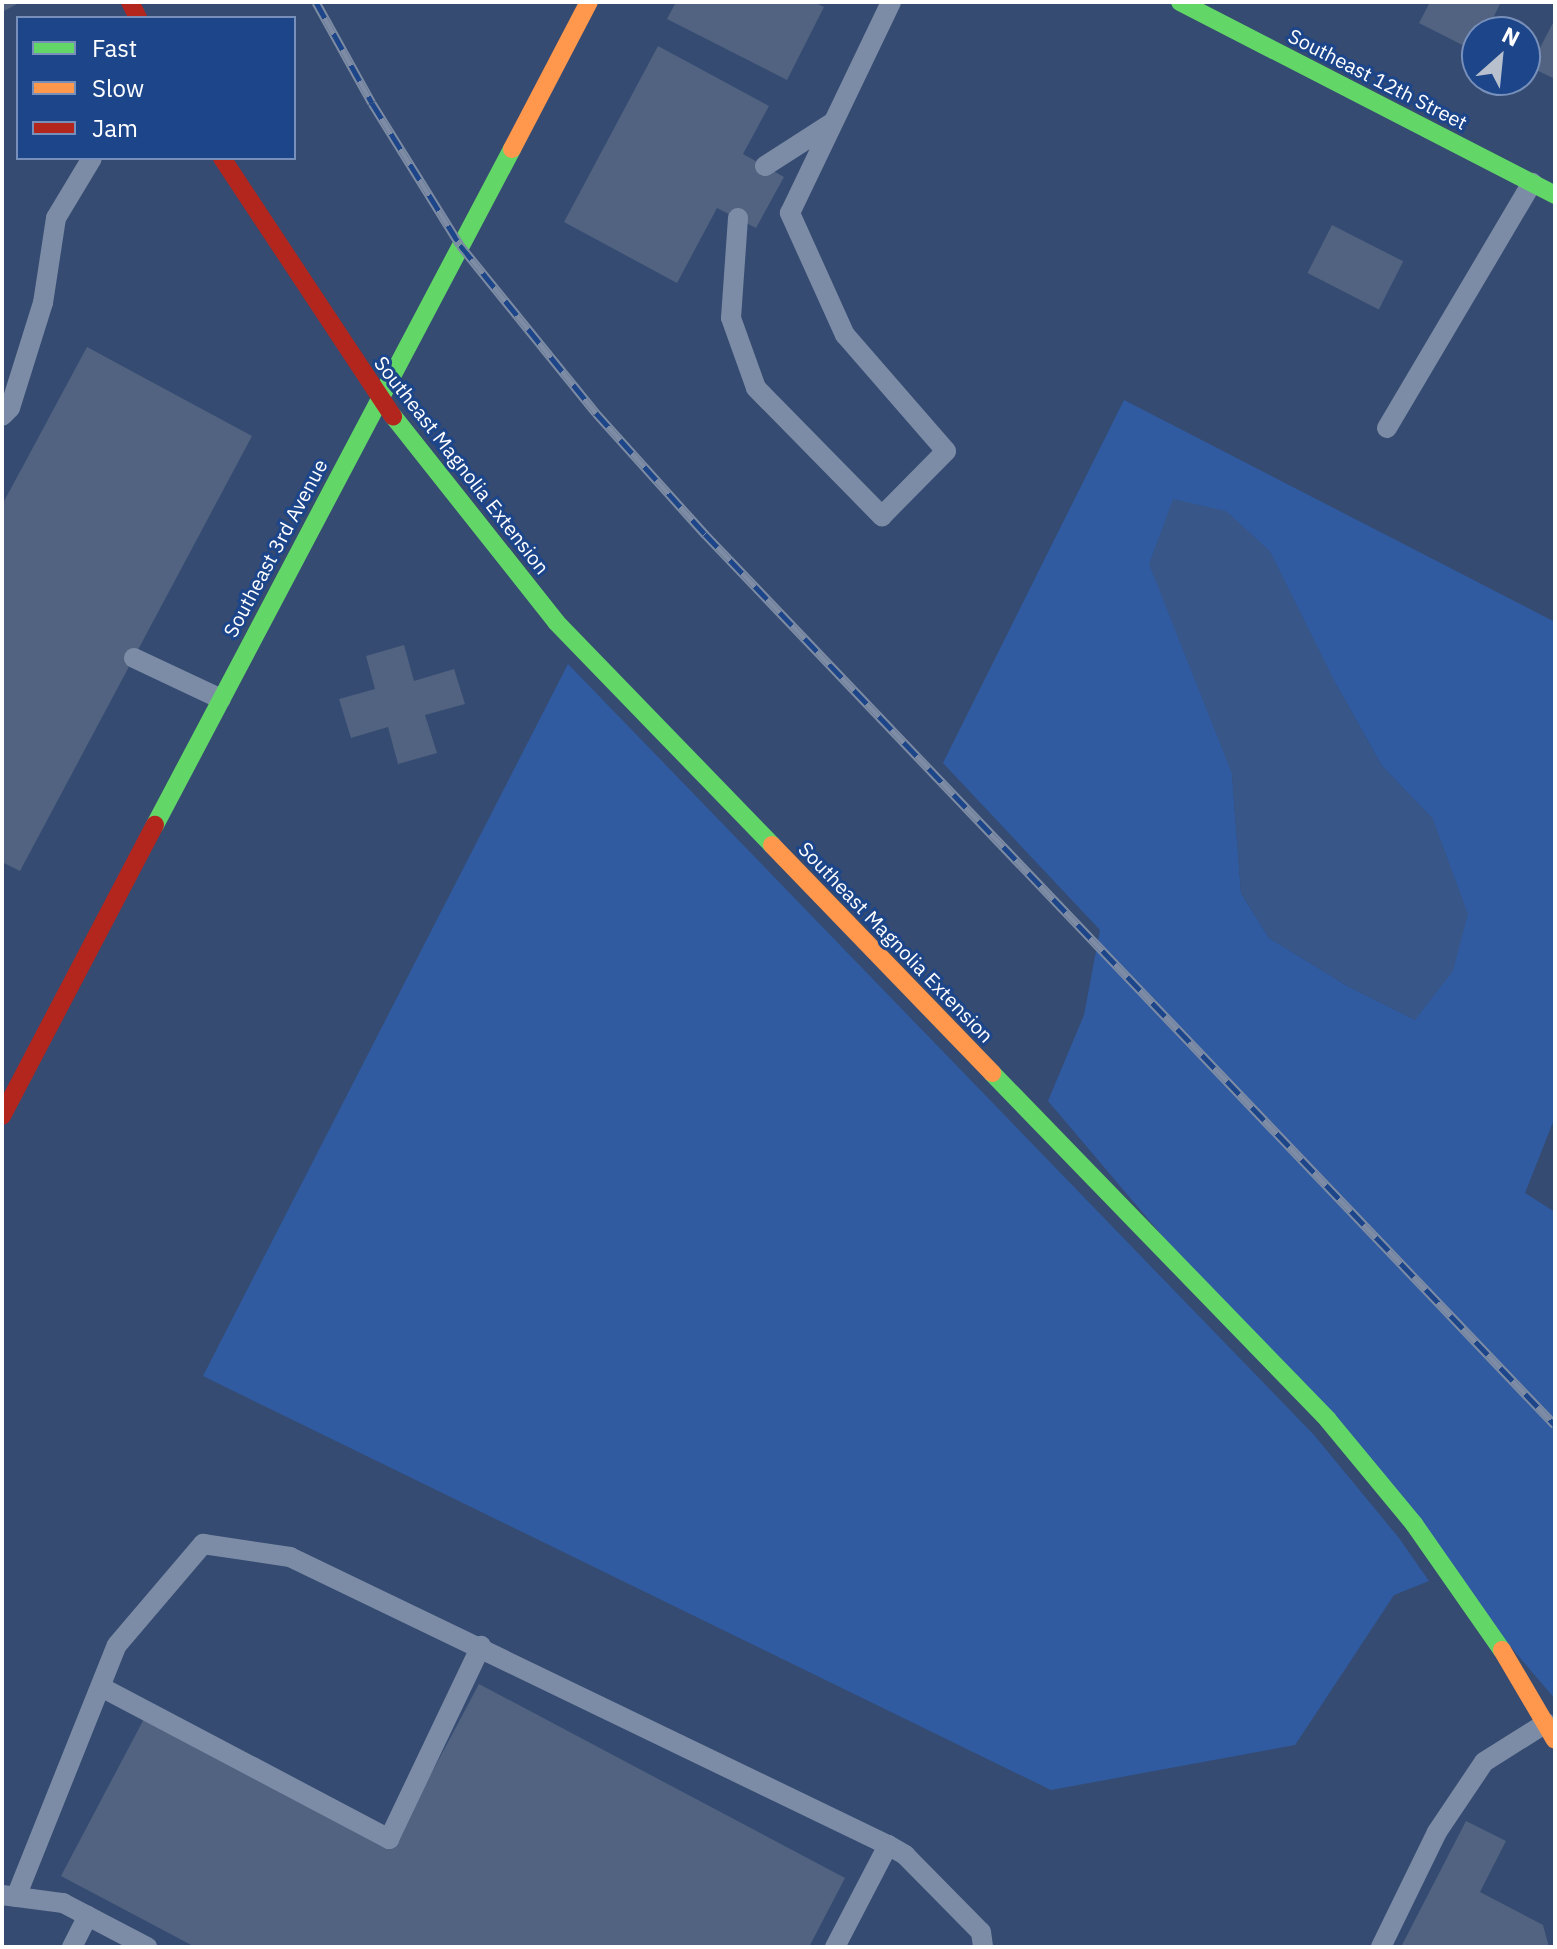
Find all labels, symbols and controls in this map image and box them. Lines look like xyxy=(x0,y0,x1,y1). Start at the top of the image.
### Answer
legend xyxy=(16,16,296,160)
north arrow xyxy=(1461,16,1541,96)
text: N xyxy=(1498,19,1525,52)
street label: Southeast 12th Street xyxy=(1285,23,1471,135)
text: Fast xyxy=(92,32,137,64)
text: Slow xyxy=(92,72,144,104)
text: Jam xyxy=(92,112,138,144)
street label: Southeast Magnolia Extension xyxy=(369,351,555,579)
street label: Southeast 3rd Avenue xyxy=(218,455,332,641)
street label: Southeast Magnolia Extension xyxy=(794,837,998,1047)

